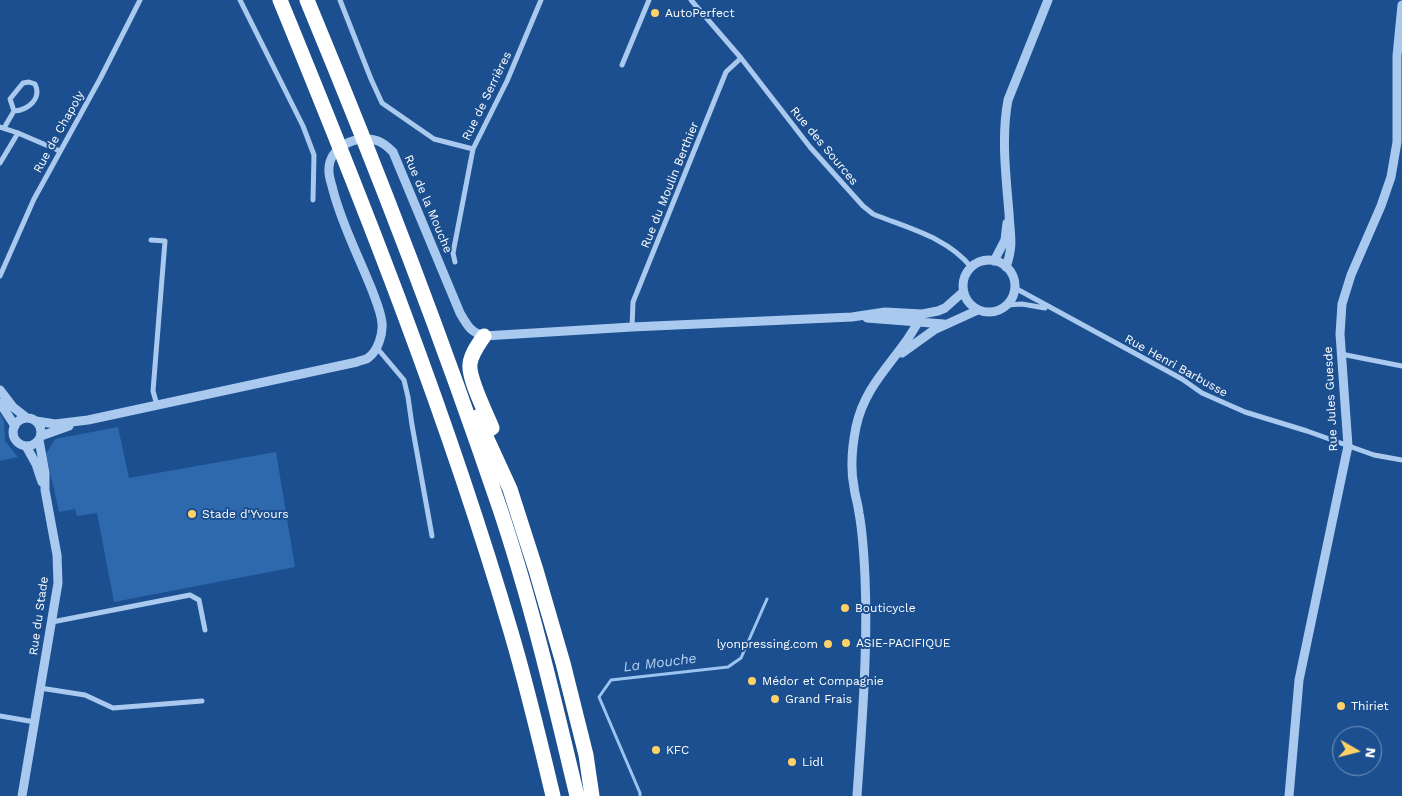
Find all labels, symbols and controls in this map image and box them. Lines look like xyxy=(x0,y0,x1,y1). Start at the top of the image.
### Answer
place label: AutoPerfect xyxy=(665,6,735,20)
marker: AutoPerfect xyxy=(649,7,661,19)
street label: Rue de Serrières xyxy=(459,49,515,143)
street label: Rue de Chapoly xyxy=(31,88,87,176)
street label: Rue des Sources xyxy=(787,104,861,188)
street label: Rue du Moulin Berthier xyxy=(638,120,702,250)
street label: Rue de la Mouche xyxy=(401,153,455,255)
street label: Rue Henri Barbusse xyxy=(1122,332,1230,400)
street label: Rue Jules Guesde xyxy=(1321,346,1341,452)
place label: Stade d'Yvours xyxy=(202,507,289,521)
marker: Stade d'Yvours xyxy=(186,508,198,520)
street label: Rue du Stade xyxy=(26,576,52,656)
place label: Bouticycle xyxy=(855,601,916,615)
marker: Bouticycle xyxy=(839,602,851,614)
place label: ASIE-PACIFIQUE xyxy=(856,636,950,650)
place label: lyonpressing.com xyxy=(717,637,818,651)
marker: ASIE-PACIFIQUE xyxy=(840,637,852,649)
marker: lyonpressing.com xyxy=(822,638,834,650)
water label: La Mouche xyxy=(623,650,697,676)
place label: Médor et Compagnie xyxy=(762,674,884,688)
marker: Médor et Compagnie xyxy=(746,675,758,687)
place label: Grand Frais xyxy=(785,692,852,706)
marker: Grand Frais xyxy=(769,693,781,705)
place label: Thiriet xyxy=(1351,699,1388,713)
marker: Thiriet xyxy=(1335,700,1347,712)
north arrow xyxy=(1332,726,1382,776)
place label: KFC xyxy=(666,743,689,757)
marker: KFC xyxy=(650,744,662,756)
text: N xyxy=(1362,747,1380,759)
place label: Lidl xyxy=(802,755,824,769)
marker: Lidl xyxy=(786,756,798,768)

